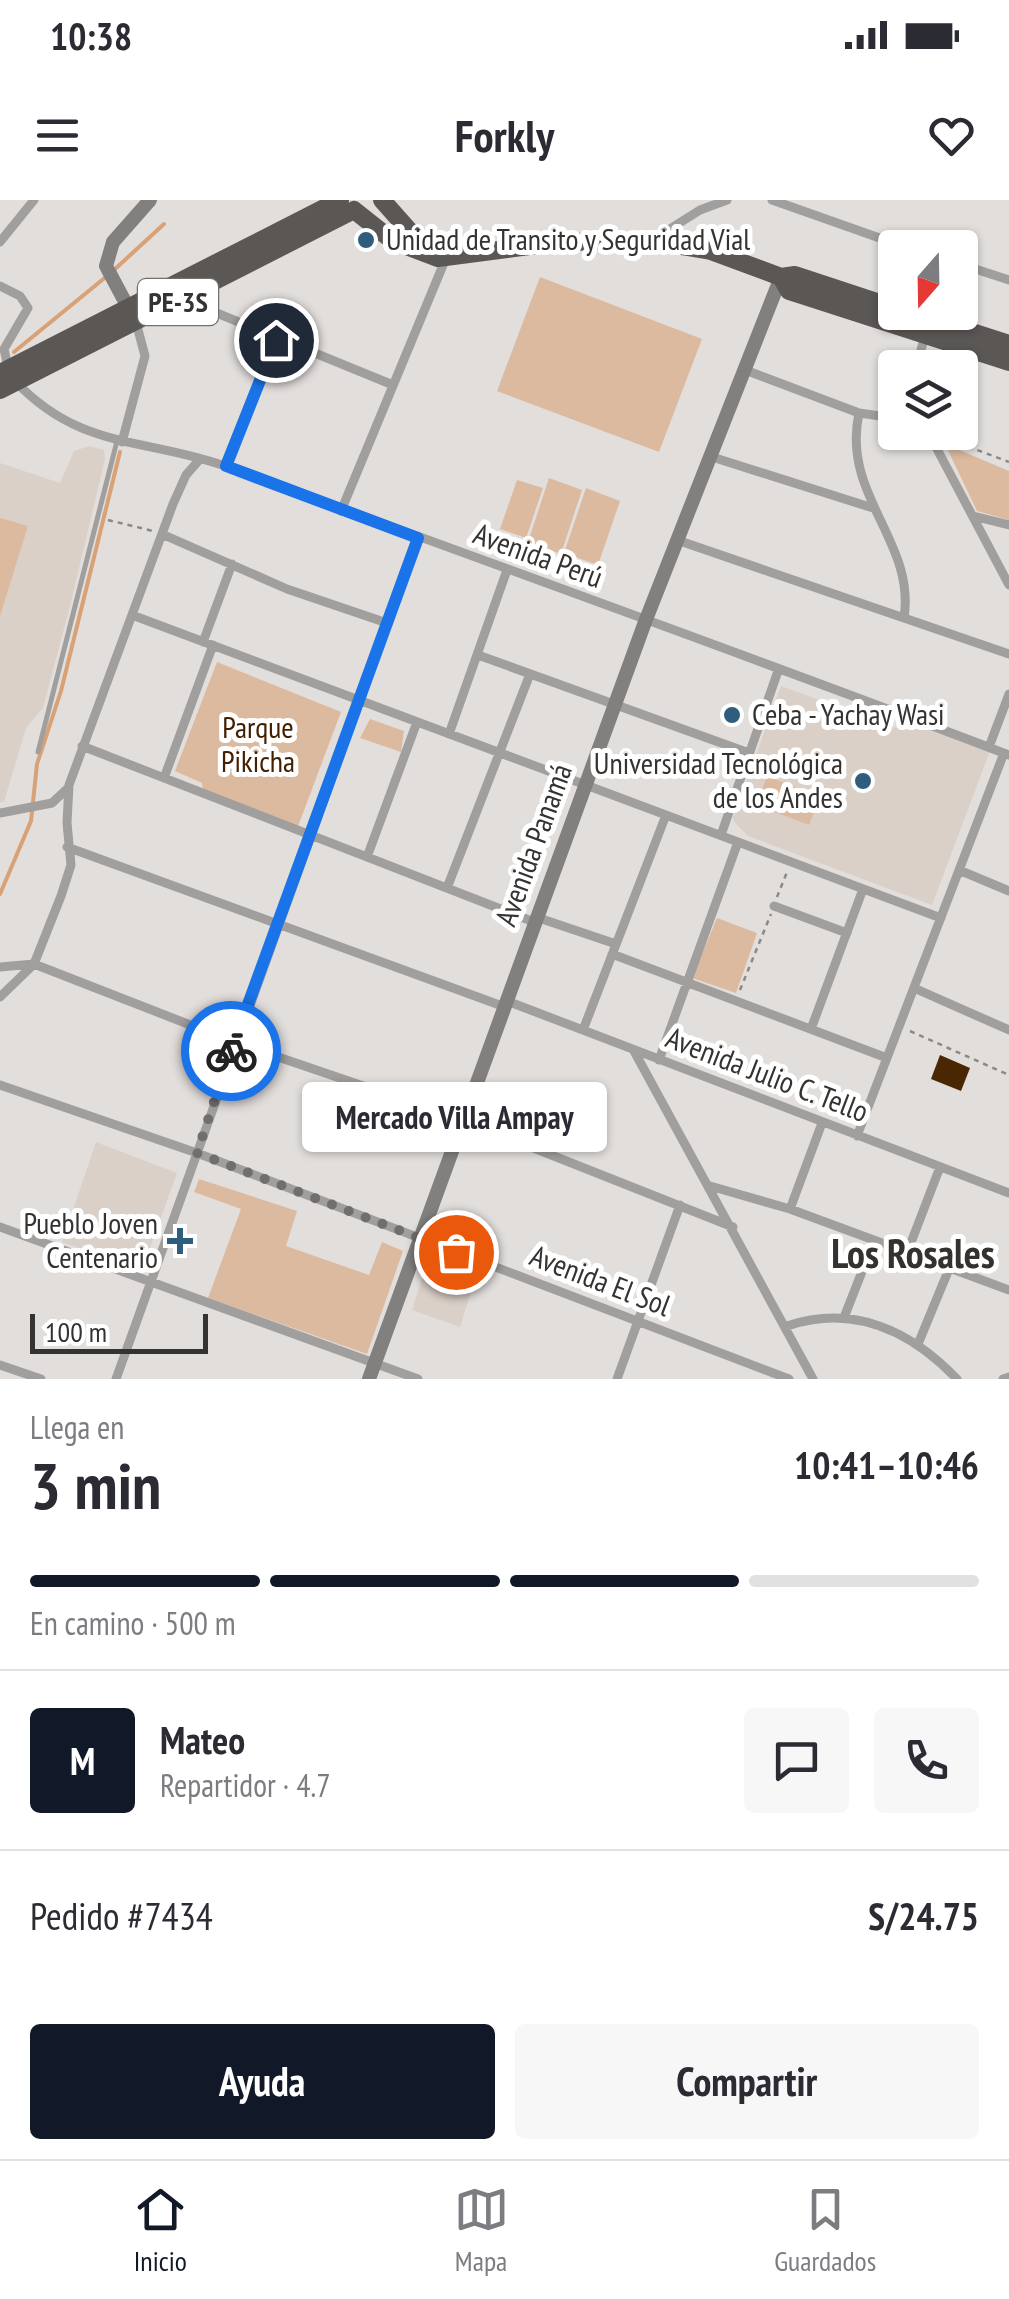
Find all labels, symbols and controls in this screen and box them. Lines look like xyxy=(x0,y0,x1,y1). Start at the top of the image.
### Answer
text: 10:38 xyxy=(50,11,132,60)
text: Forkly xyxy=(455,106,554,164)
icon: menu xyxy=(30,108,85,163)
icon: heart xyxy=(924,108,979,163)
place label: Unidad de Transito y Seguridad Vial xyxy=(386,219,750,258)
marker: Unidad de Transito y Seguridad Vial xyxy=(355,229,377,251)
north arrow xyxy=(878,230,978,330)
map controls xyxy=(878,230,978,450)
road number: PE-3S xyxy=(138,279,218,325)
pin xyxy=(234,298,319,383)
icon: home xyxy=(249,313,304,368)
button: layers xyxy=(878,350,978,450)
street label: Avenida Perú xyxy=(469,513,608,596)
place label: Ceba - Yachay Wasi xyxy=(752,694,945,733)
marker: Ceba - Yachay Wasi xyxy=(721,704,743,726)
park label: Parque Pikicha xyxy=(221,707,295,780)
place label: Universidad Tecnológica de los Andes xyxy=(594,743,843,816)
street label: Avenida Panamá xyxy=(485,758,580,931)
marker: Universidad Tecnológica de los Andes xyxy=(852,770,874,792)
courier xyxy=(181,1001,281,1101)
street label: Avenida Julio C. Tello xyxy=(661,1017,874,1130)
icon: bike xyxy=(204,1024,259,1079)
callout: Mercado Villa Ampay xyxy=(304,1082,608,1152)
text: Mercado Villa Ampay xyxy=(335,1096,574,1138)
place label: Pueblo Joven Centenario xyxy=(23,1203,158,1276)
pin xyxy=(414,1210,499,1295)
icon: bag xyxy=(429,1225,484,1280)
district label: Los Rosales xyxy=(831,1227,995,1279)
marker: Pueblo Joven Centenario xyxy=(167,1228,193,1254)
street label: Avenida El Sol xyxy=(525,1235,676,1324)
scale bar xyxy=(30,1309,208,1354)
text: 100 m xyxy=(45,1313,107,1350)
text: Llega en xyxy=(30,1406,124,1448)
text: 10:41–10:46 xyxy=(794,1440,979,1489)
text: 3 min xyxy=(30,1443,161,1527)
text: En camino · 500 m xyxy=(30,1602,236,1644)
button: chat xyxy=(744,1708,849,1813)
button: phone xyxy=(874,1708,979,1813)
text: Mateo xyxy=(160,1715,245,1764)
text: M xyxy=(70,1736,95,1785)
text: Repartidor · 4.7 xyxy=(160,1764,331,1806)
text: Pedido #7434 xyxy=(30,1891,213,1940)
text: S/24.75 xyxy=(868,1891,979,1940)
button: Ayuda xyxy=(30,2024,495,2139)
button: Compartir xyxy=(515,2024,979,2139)
tab: Inicio xyxy=(133,2182,188,2279)
tab: Mapa xyxy=(454,2182,509,2279)
tab: Guardados xyxy=(774,2182,876,2279)

